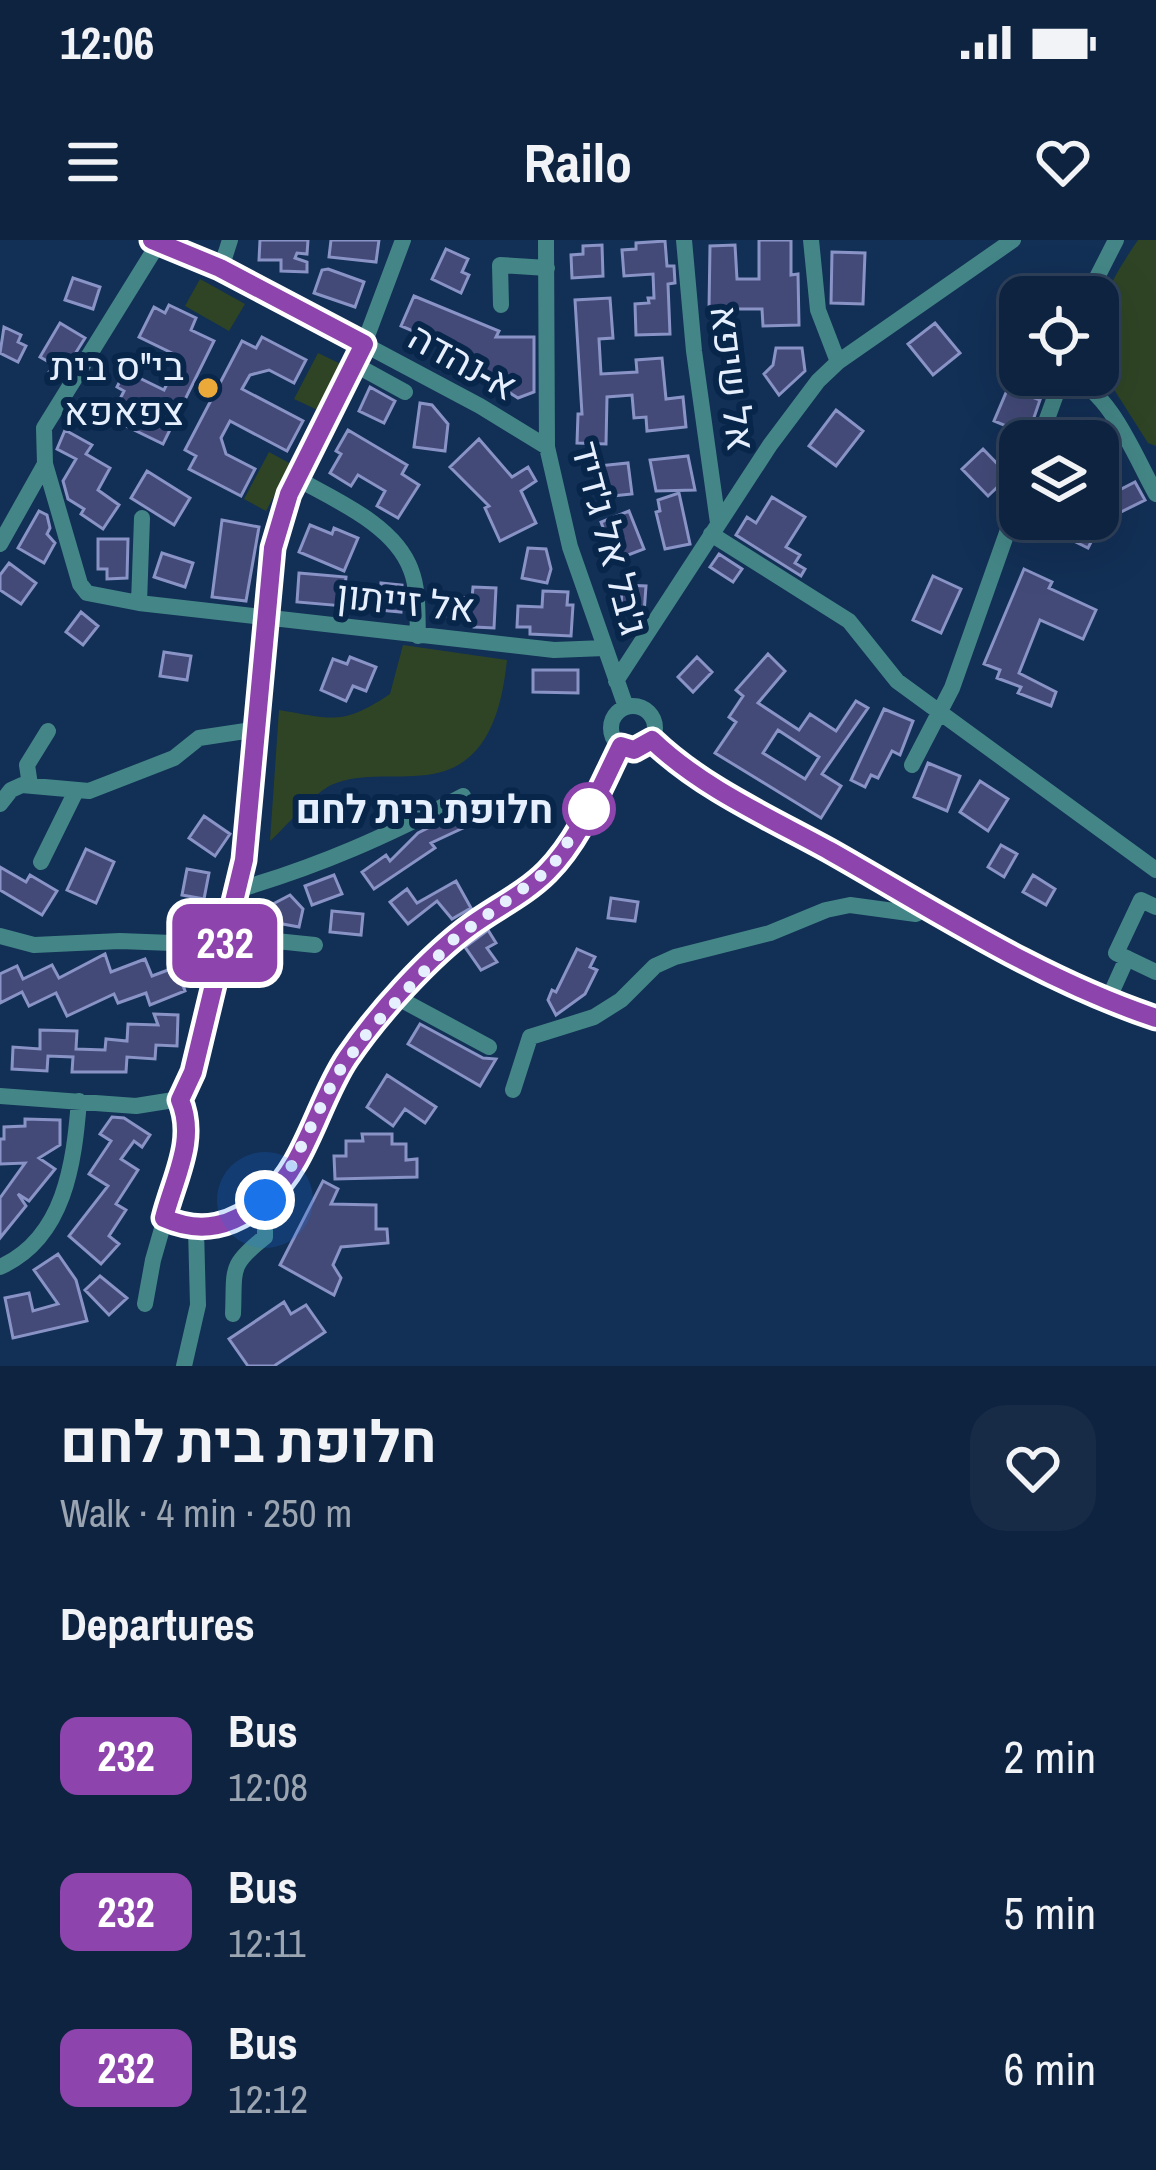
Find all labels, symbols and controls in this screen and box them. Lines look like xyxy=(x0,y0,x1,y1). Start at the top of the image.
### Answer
text: 12:06 xyxy=(60,12,154,73)
text: Railo xyxy=(524,126,632,199)
icon: menu xyxy=(60,129,126,195)
icon: heart xyxy=(1030,129,1096,195)
map controls xyxy=(999,276,1119,540)
button: locate xyxy=(999,276,1119,396)
street label: אל שיפא xyxy=(698,302,768,454)
street label: א-נהדה xyxy=(400,310,526,412)
place label: בי"ס בית צפאפא xyxy=(50,340,184,437)
marker: בי"ס בית צפאפא xyxy=(195,375,221,401)
button: layers xyxy=(999,420,1119,540)
street label: ג'בל אל ג'דיד xyxy=(559,436,661,640)
street label: אל זייתון xyxy=(334,568,478,634)
place label: חלופת בית לחם xyxy=(295,783,553,835)
marker: חלופת בית לחם xyxy=(564,784,614,834)
line badge: 232 xyxy=(156,904,294,982)
text: 232 xyxy=(196,915,254,971)
your location xyxy=(235,1170,295,1230)
text: חלופת בית לחם xyxy=(60,1403,437,1480)
button: heart xyxy=(970,1405,1096,1531)
text: Walk · 4 min · 250 m xyxy=(60,1487,352,1539)
text: Departures xyxy=(60,1593,255,1654)
text: Bus xyxy=(228,1700,298,1761)
text: 2 min xyxy=(1004,1726,1096,1787)
text: 232 xyxy=(97,1728,155,1784)
text: 12:08 xyxy=(228,1761,308,1813)
text: Bus xyxy=(228,1856,298,1917)
text: 5 min xyxy=(1004,1882,1096,1943)
text: 232 xyxy=(97,1884,155,1940)
text: 12:11 xyxy=(228,1917,306,1969)
text: Bus xyxy=(228,2012,298,2073)
text: 6 min xyxy=(1004,2038,1096,2099)
text: 232 xyxy=(97,2040,155,2096)
text: 12:12 xyxy=(228,2073,308,2125)

